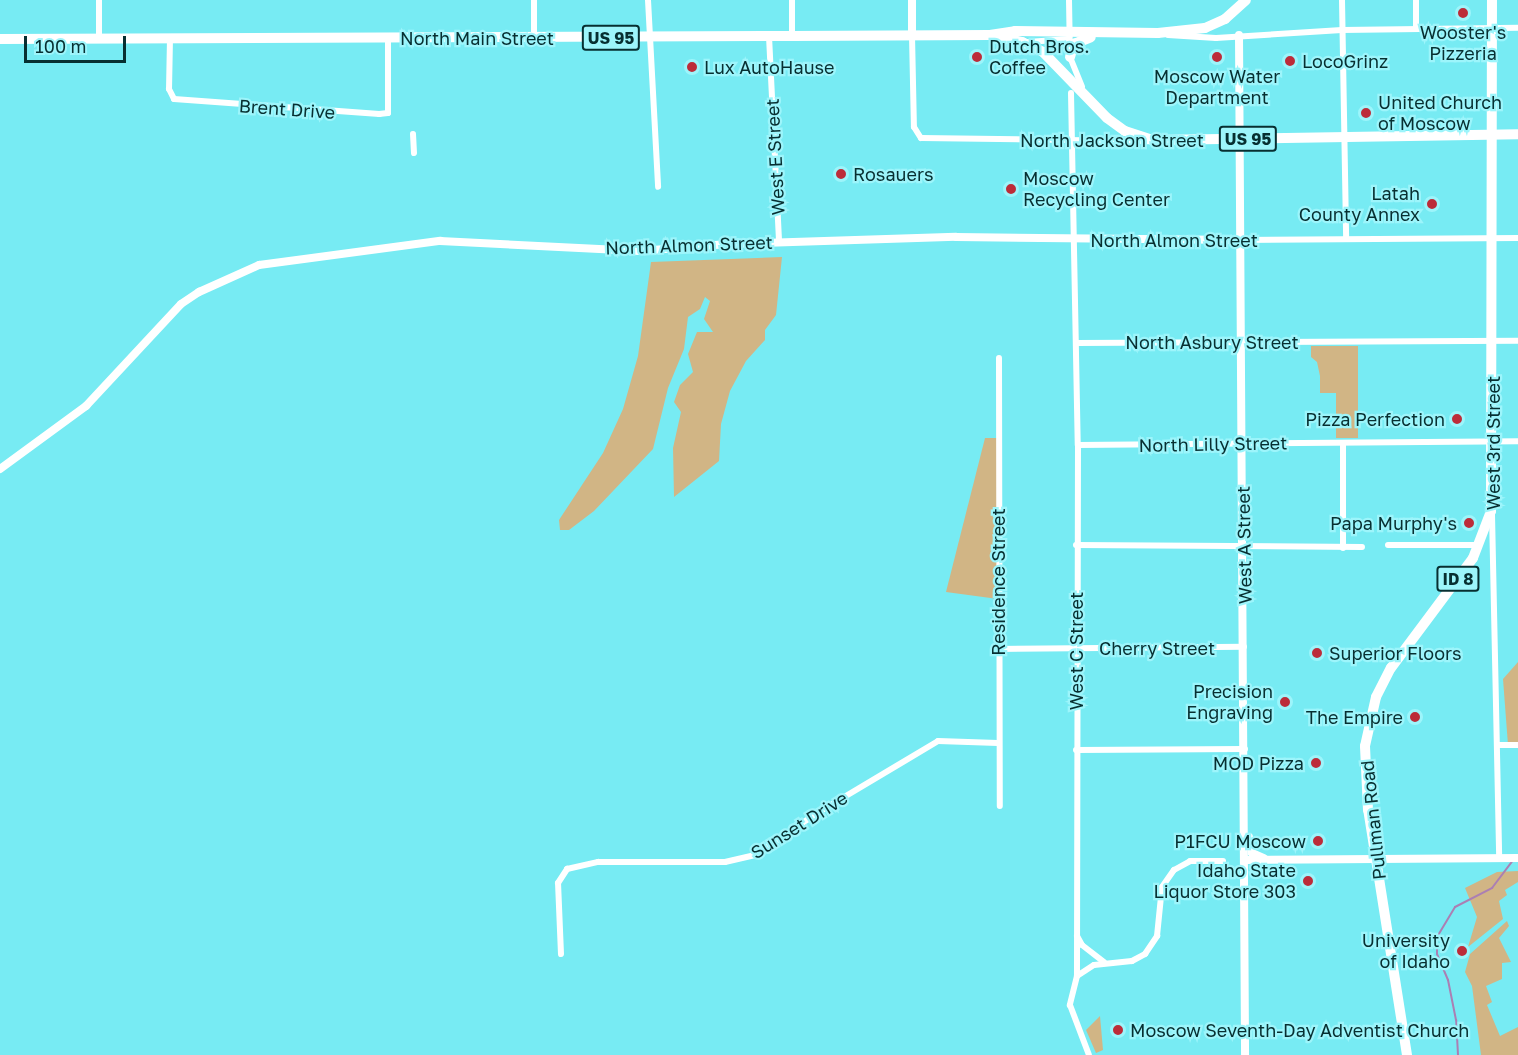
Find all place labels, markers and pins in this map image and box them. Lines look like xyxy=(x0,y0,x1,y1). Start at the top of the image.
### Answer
marker: Wooster's Pizzeria xyxy=(1456,6,1470,20)
place label: Wooster's Pizzeria xyxy=(1420,22,1506,64)
place label: Dutch Bros. Coffee xyxy=(989,36,1090,78)
marker: Dutch Bros. Coffee xyxy=(970,50,984,64)
marker: Moscow Water Department xyxy=(1210,50,1224,64)
place label: LocoGrinz xyxy=(1302,50,1388,72)
marker: LocoGrinz xyxy=(1283,54,1297,68)
place label: Lux AutoHause xyxy=(704,56,834,78)
marker: Lux AutoHause xyxy=(685,60,699,74)
place label: Moscow Water Department xyxy=(1154,66,1280,109)
place label: United Church of Moscow xyxy=(1378,92,1502,134)
marker: United Church of Moscow xyxy=(1359,106,1373,120)
place label: Rosauers xyxy=(853,163,933,185)
marker: Rosauers xyxy=(834,167,848,181)
place label: Moscow Recycling Center xyxy=(1023,168,1170,210)
marker: Moscow Recycling Center xyxy=(1004,182,1018,196)
place label: Latah County Annex xyxy=(1299,183,1420,226)
marker: Latah County Annex xyxy=(1425,197,1439,211)
place label: Pizza Perfection xyxy=(1305,408,1445,430)
marker: Pizza Perfection xyxy=(1450,412,1464,426)
place label: Papa Murphy's xyxy=(1330,512,1457,534)
marker: Papa Murphy's xyxy=(1462,516,1476,530)
place label: Superior Floors xyxy=(1329,642,1462,664)
marker: Superior Floors xyxy=(1310,646,1324,660)
place label: Precision Engraving xyxy=(1186,681,1273,724)
marker: Precision Engraving xyxy=(1278,695,1292,709)
place label: The Empire xyxy=(1306,706,1403,728)
marker: The Empire xyxy=(1408,710,1422,724)
place label: MOD Pizza xyxy=(1213,752,1304,774)
marker: MOD Pizza xyxy=(1309,756,1323,770)
place label: P1FCU Moscow xyxy=(1174,830,1306,852)
marker: P1FCU Moscow xyxy=(1311,834,1325,848)
place label: Idaho State Liquor Store 303 xyxy=(1153,860,1296,902)
marker: Idaho State Liquor Store 303 xyxy=(1301,874,1315,888)
place label: University of Idaho xyxy=(1362,930,1450,972)
marker: University of Idaho xyxy=(1455,944,1469,958)
place label: Moscow Seventh-Day Adventist Church xyxy=(1130,1019,1469,1041)
marker: Moscow Seventh-Day Adventist Church xyxy=(1111,1023,1125,1037)

